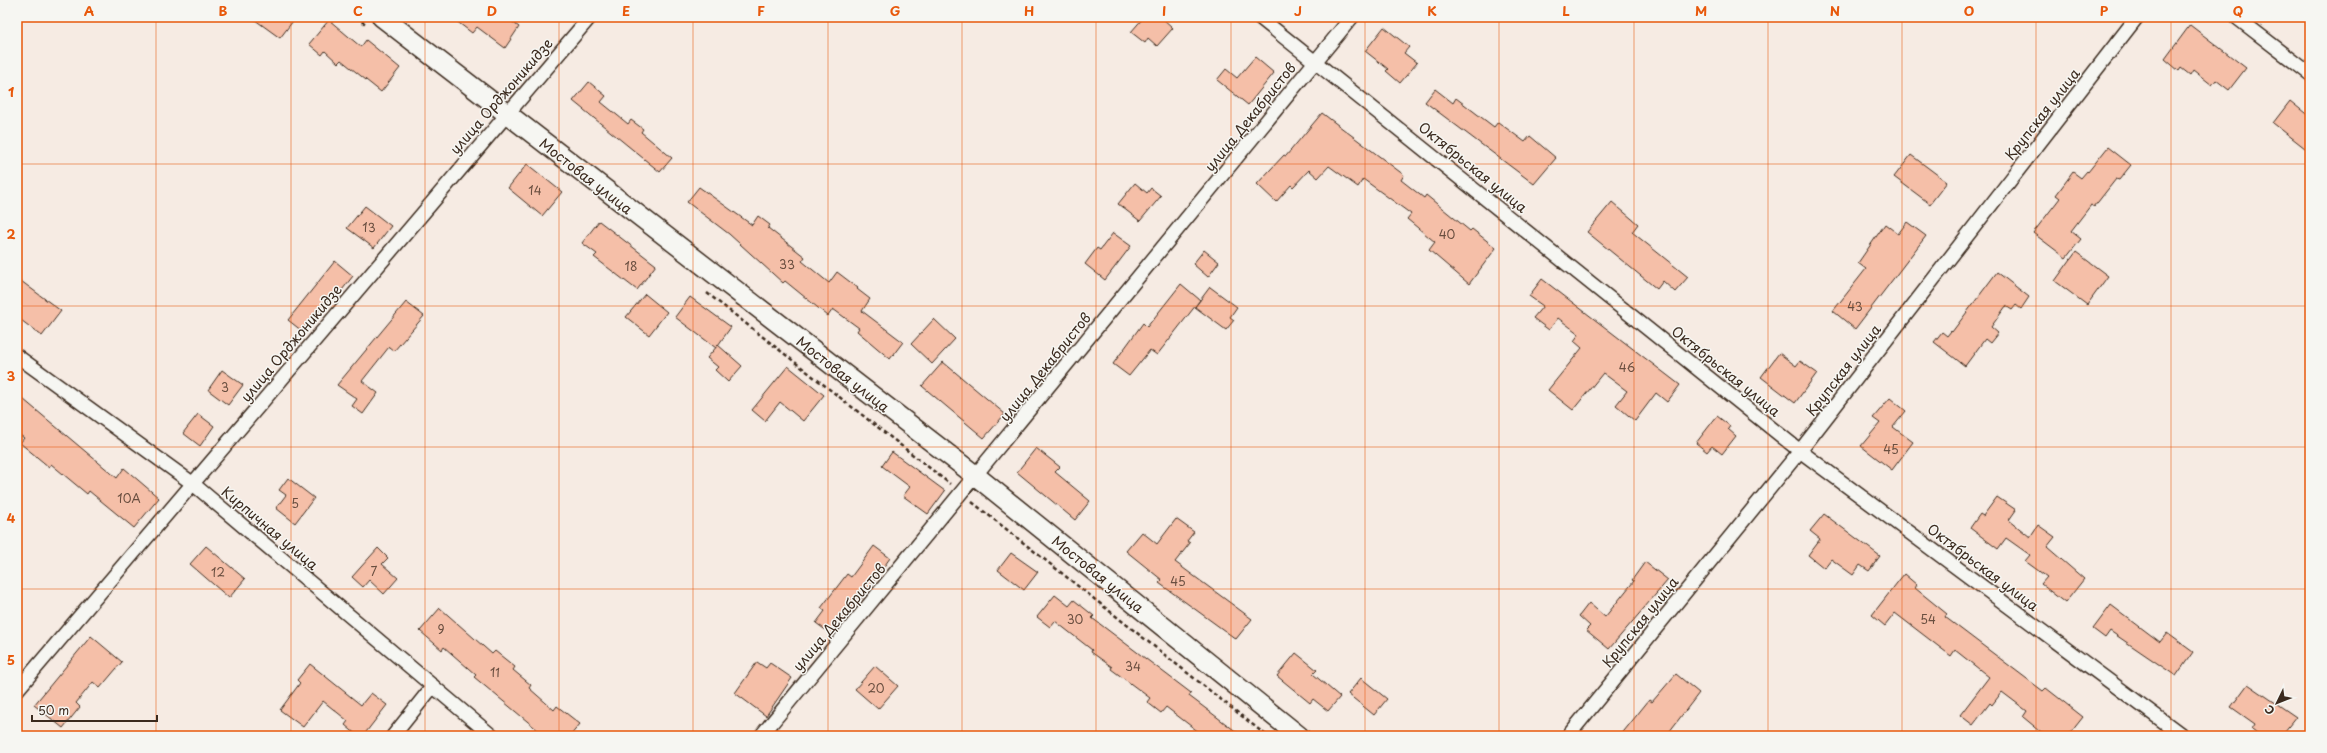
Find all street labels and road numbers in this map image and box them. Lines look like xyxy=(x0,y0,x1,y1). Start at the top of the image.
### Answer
street label: улица Орджоникидзе xyxy=(445,33,558,159)
street label: улица Декабристов xyxy=(1199,58,1301,176)
street label: Крупская улица xyxy=(2000,64,2085,164)
street label: Октябрьская улица xyxy=(1414,116,1532,218)
street label: Мостовая улица xyxy=(535,133,637,219)
street label: улица Орджоникидзе xyxy=(235,279,347,406)
street label: улица Декабристов xyxy=(994,308,1096,426)
street label: Октябрьская улица xyxy=(1667,320,1785,422)
street label: Крупская улица xyxy=(1801,320,1886,420)
street label: Мостовая улица xyxy=(792,331,894,417)
street label: Кирпичная улица xyxy=(217,481,323,575)
street label: Октябрьская улица xyxy=(1923,518,2043,616)
street label: Мостовая улица xyxy=(1047,530,1149,618)
street label: улица Декабристов xyxy=(788,559,890,675)
street label: Крупская улица xyxy=(1597,572,1683,672)

